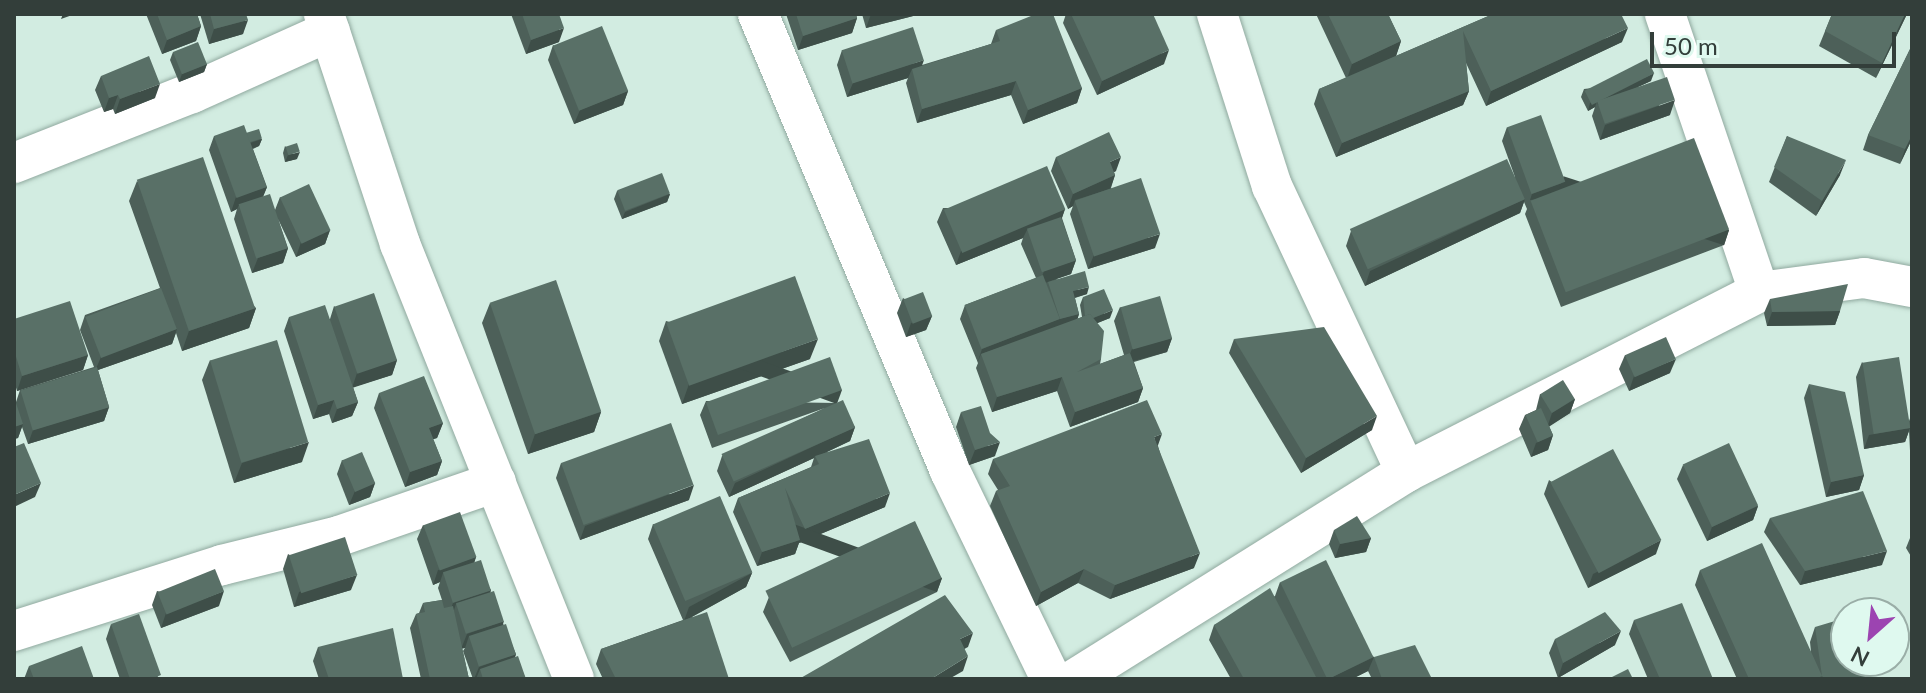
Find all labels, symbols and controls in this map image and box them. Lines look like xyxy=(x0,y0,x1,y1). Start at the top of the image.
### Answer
scale bar xyxy=(1654,16,1900,66)
text: 50 m xyxy=(1664,31,1718,60)
north arrow xyxy=(1830,597,1910,677)
text: N xyxy=(1846,641,1873,673)

